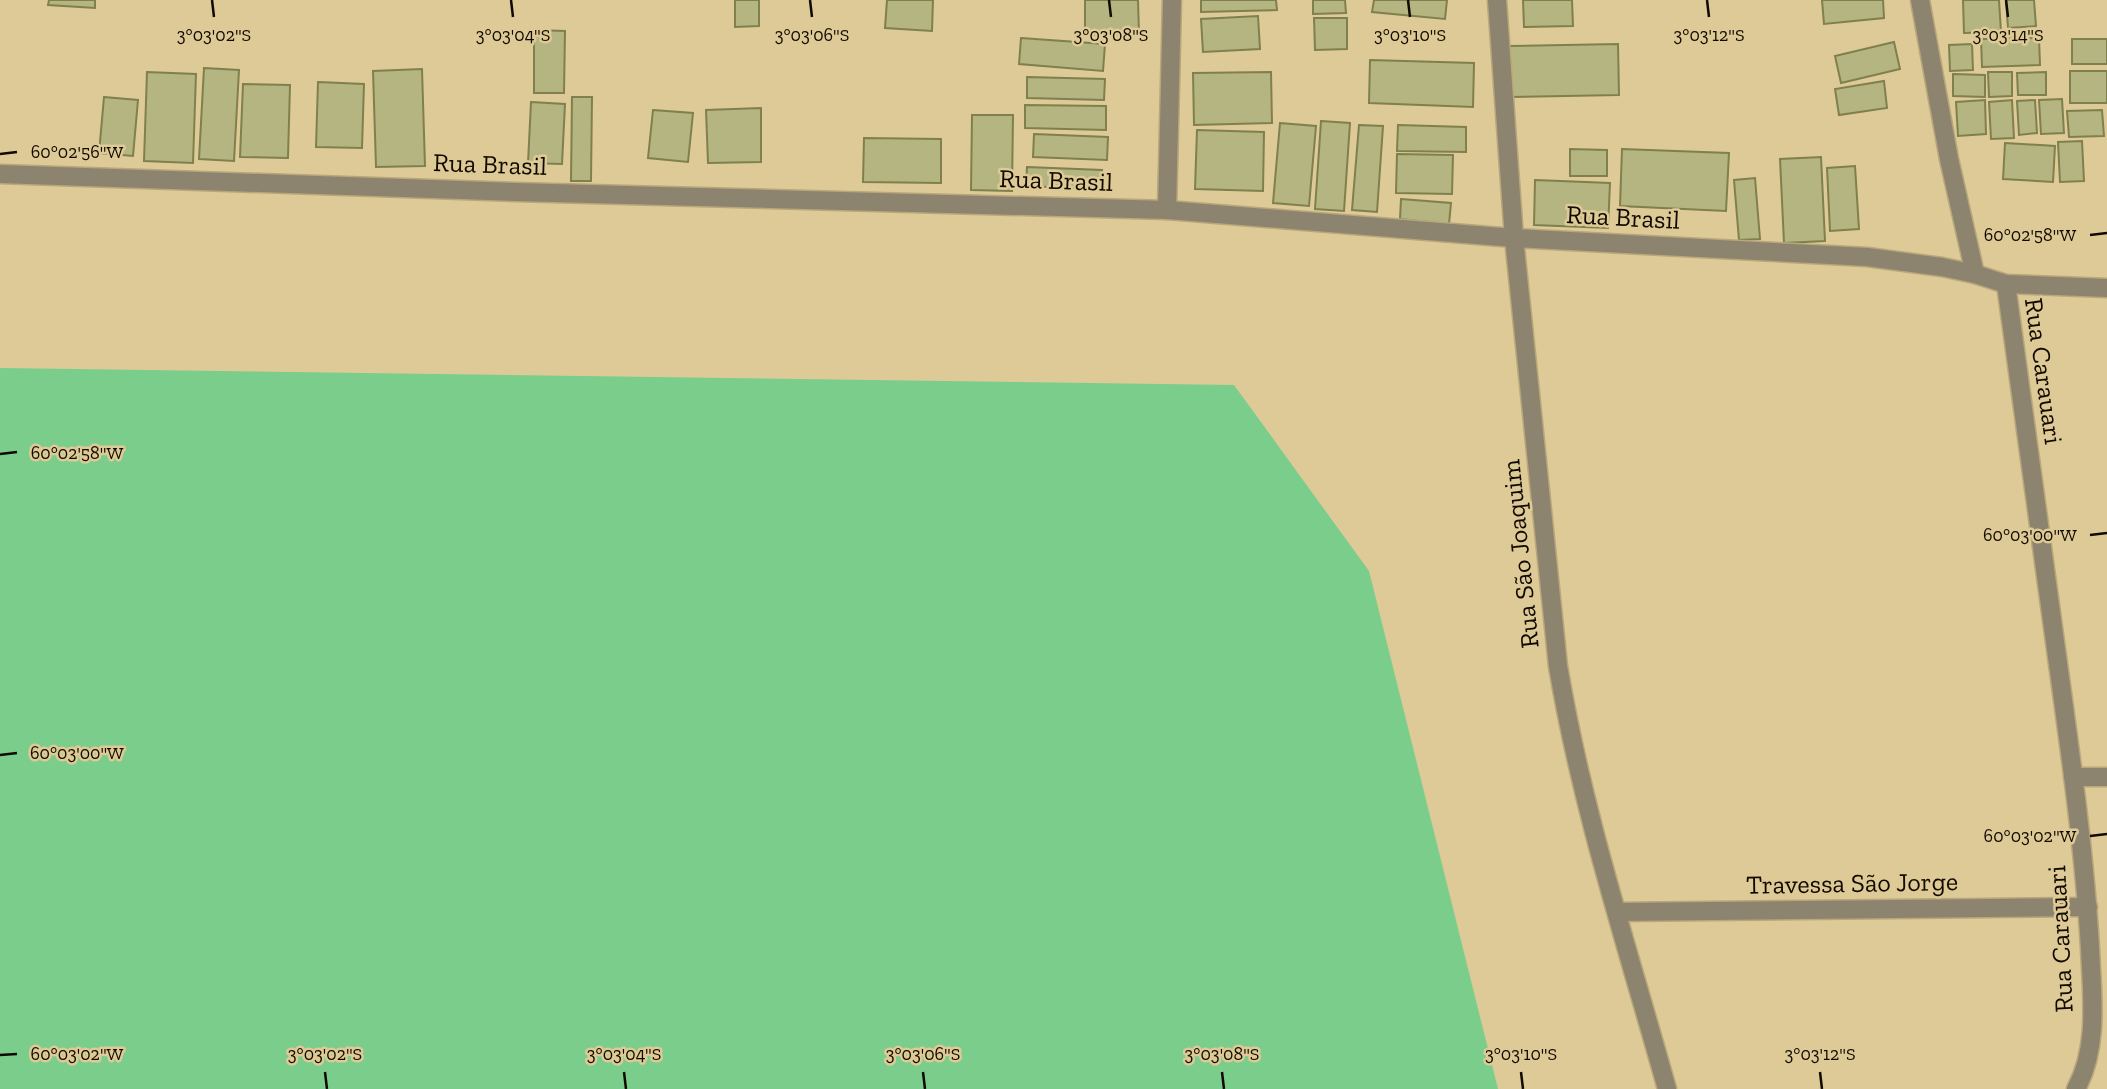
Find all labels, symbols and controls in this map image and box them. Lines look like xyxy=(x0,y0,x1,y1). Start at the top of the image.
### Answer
text: 3°03'02"S xyxy=(177,24,251,46)
text: 3°03'04"S xyxy=(476,24,550,46)
text: 3°03'06"S xyxy=(775,24,849,46)
text: 3°03'08"S xyxy=(1074,24,1148,46)
text: 3°03'10"S xyxy=(1374,24,1446,46)
text: 3°03'12"S xyxy=(1673,24,1745,46)
text: 3°03'14"S xyxy=(1972,24,2044,46)
text: 60°02'56"W xyxy=(31,141,123,163)
street label: Rua Brasil xyxy=(433,146,548,182)
street label: Rua Brasil xyxy=(999,162,1114,198)
street label: Rua Brasil xyxy=(1565,198,1681,236)
text: 60°02'58"W xyxy=(1984,224,2076,246)
street label: Rua Carauari xyxy=(2018,296,2070,446)
text: 60°02'58"W xyxy=(31,442,123,464)
street label: Rua São Joaquim xyxy=(1494,458,1546,650)
text: 60°03'00"W xyxy=(1983,524,2077,546)
text: 60°03'00"W xyxy=(30,742,124,764)
text: 60°03'02"W xyxy=(1984,825,2077,847)
street label: Travessa São Jorge xyxy=(1746,865,1958,901)
street label: Rua Carauari xyxy=(2040,865,2080,1013)
text: 60°03'02"W xyxy=(31,1043,124,1065)
text: 3°03'02"S xyxy=(288,1043,362,1065)
text: 3°03'04"S xyxy=(587,1043,661,1065)
text: 3°03'06"S xyxy=(886,1043,960,1065)
text: 3°03'08"S xyxy=(1185,1043,1259,1065)
text: 3°03'10"S xyxy=(1485,1043,1557,1065)
text: 3°03'12"S xyxy=(1784,1043,1856,1065)

